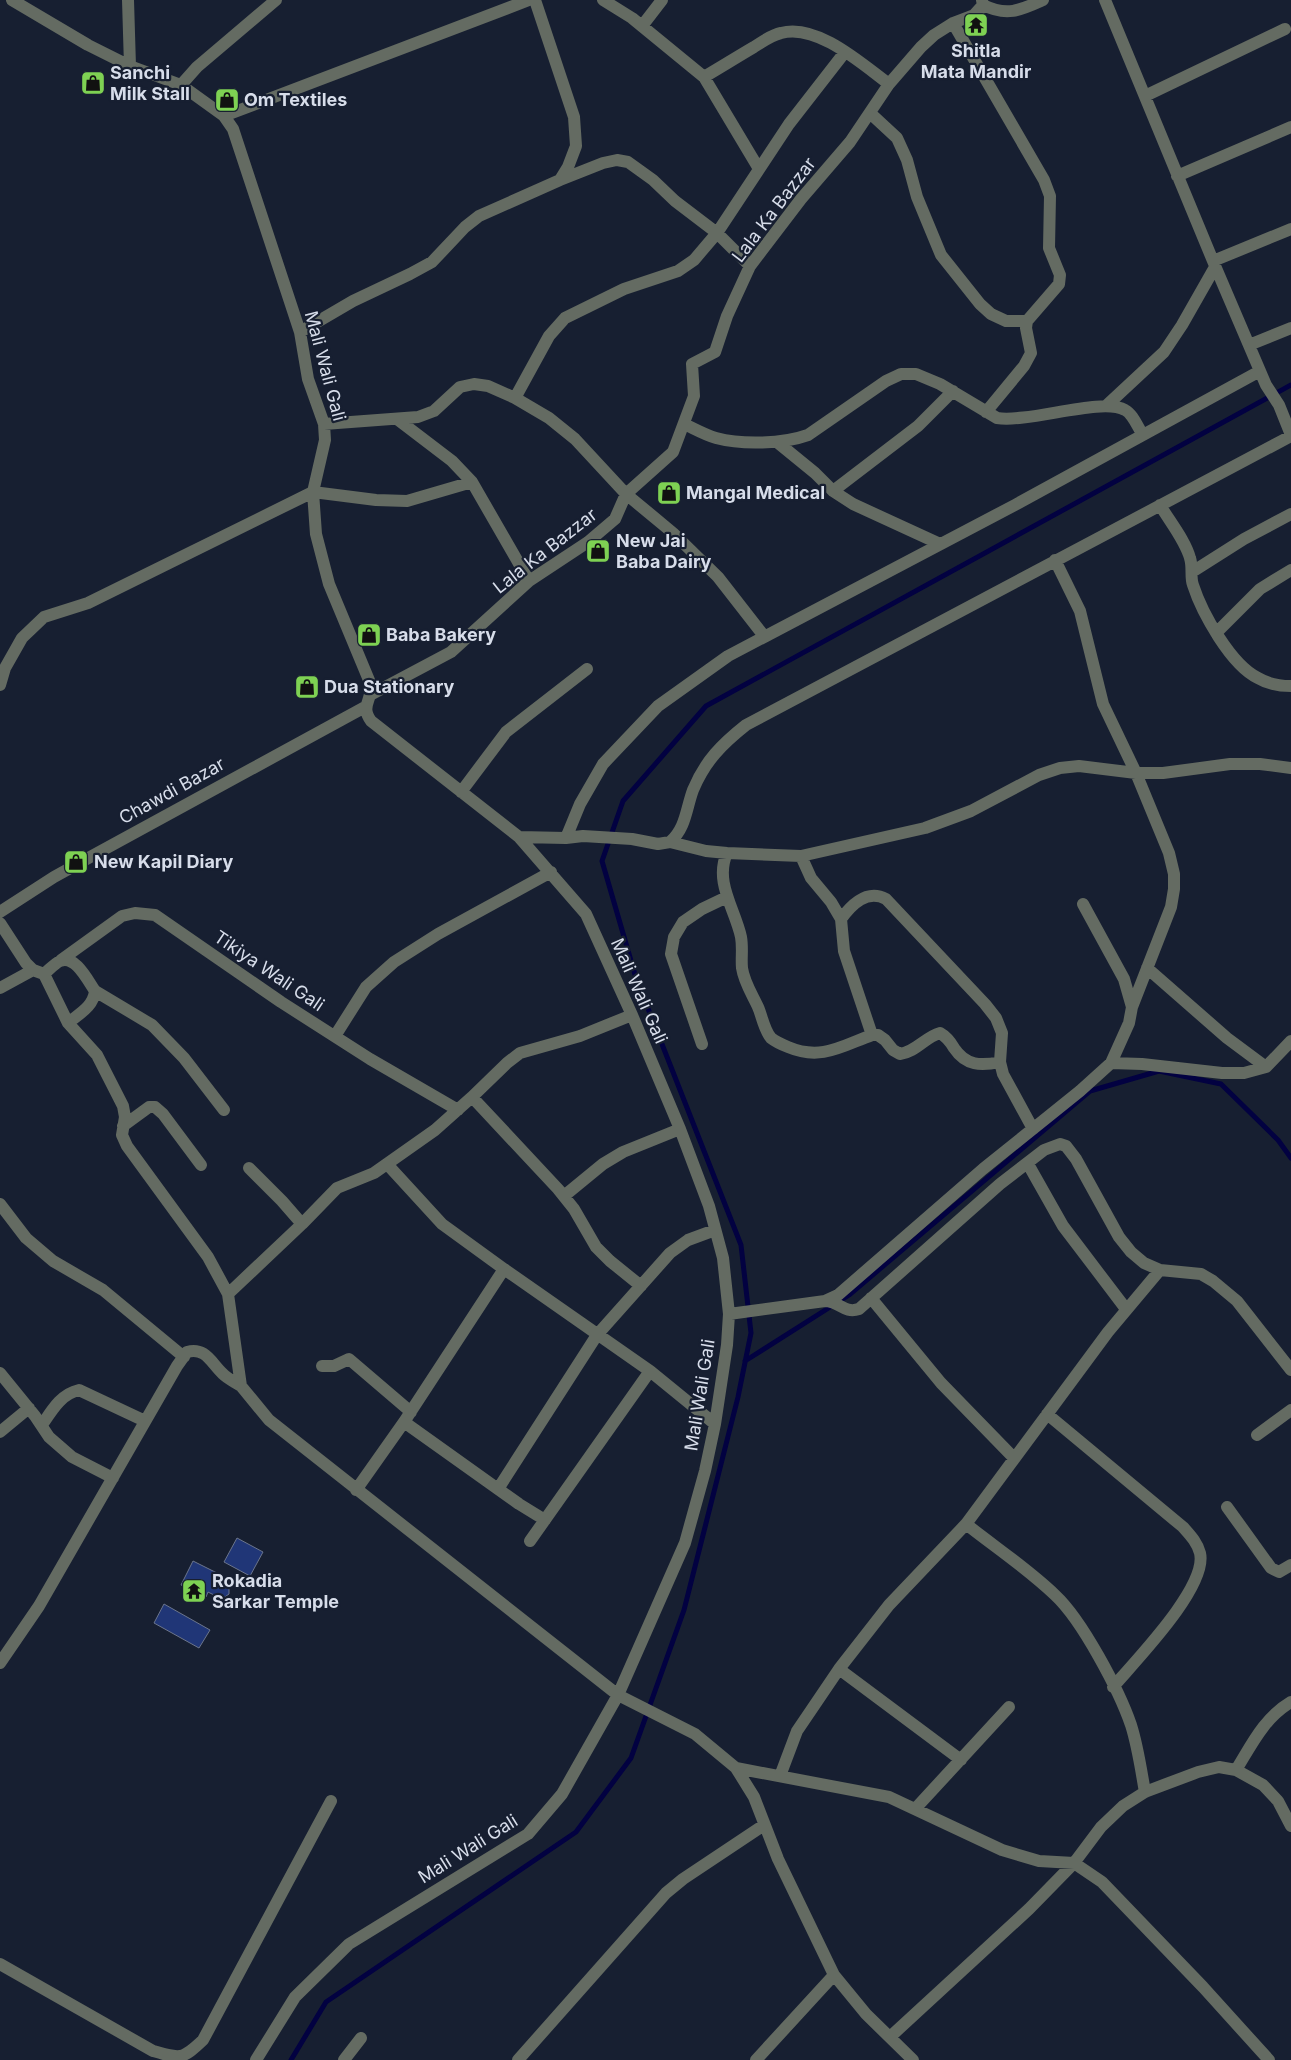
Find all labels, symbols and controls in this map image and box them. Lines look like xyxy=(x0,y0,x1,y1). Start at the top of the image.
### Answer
temple icon: Shitla Mata Mandir xyxy=(963,12,989,38)
place label: Shitla Mata Mandir xyxy=(921,40,1031,82)
place label: Sanchi Milk Stall xyxy=(110,62,190,104)
shop icon: Sanchi Milk Stall xyxy=(80,70,106,96)
shop icon: Om Textiles xyxy=(214,87,240,113)
place label: Om Textiles xyxy=(244,89,347,110)
street label: Lala Ka Bazzar xyxy=(727,153,820,266)
street label: Mali Wali Gali xyxy=(301,309,350,423)
shop icon: Mangal Medical xyxy=(656,480,682,506)
place label: Mangal Medical xyxy=(686,482,825,503)
street label: Lala Ka Bazzar xyxy=(489,503,601,598)
place label: New Jai Baba Dairy xyxy=(616,530,712,572)
shop icon: New Jai Baba Dairy xyxy=(585,538,611,564)
shop icon: Baba Bakery xyxy=(356,622,382,648)
place label: Baba Bakery xyxy=(386,624,496,645)
shop icon: Dua Stationary xyxy=(294,674,320,700)
place label: Dua Stationary xyxy=(324,676,455,697)
street label: Chawdi Bazar xyxy=(115,753,228,828)
shop icon: New Kapil Diary xyxy=(63,849,89,875)
place label: New Kapil Diary xyxy=(94,851,233,872)
street label: Tikiya Wali Gali xyxy=(210,926,328,1015)
street label: Mali Wali Gali xyxy=(607,935,672,1047)
street label: Mali Wali Gali xyxy=(680,1337,719,1452)
place label: Rokadia Sarkar Temple xyxy=(212,1570,339,1612)
temple icon: Rokadia Sarkar Temple xyxy=(181,1578,207,1604)
street label: Mali Wali Gali xyxy=(414,1810,521,1887)

